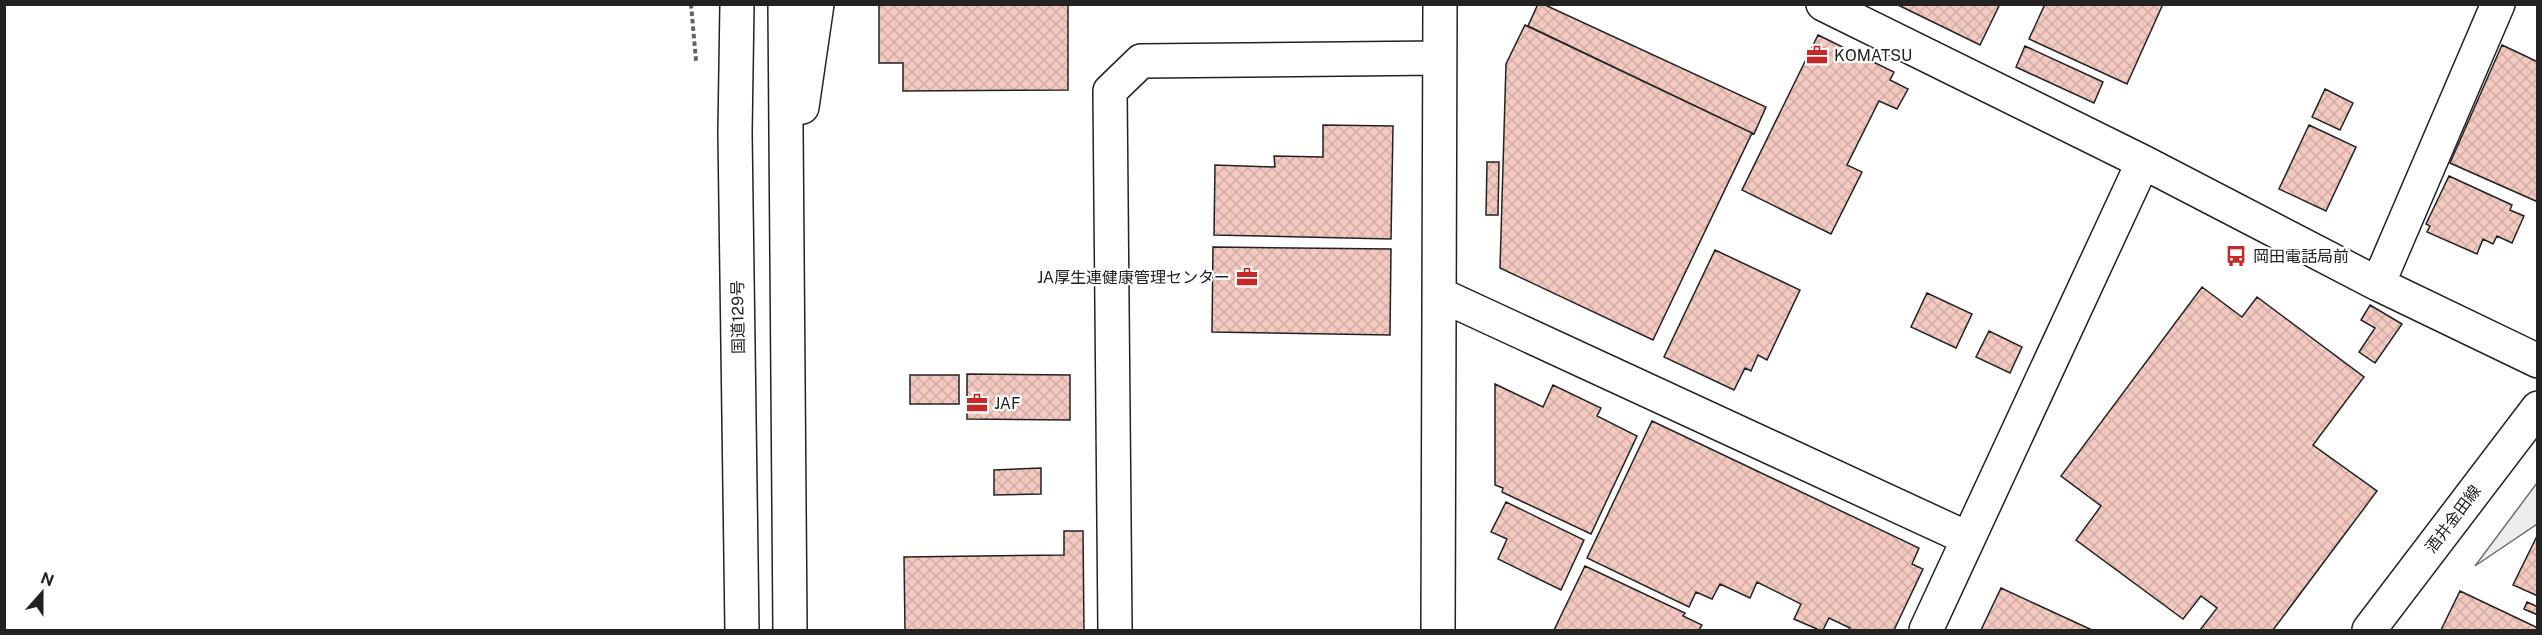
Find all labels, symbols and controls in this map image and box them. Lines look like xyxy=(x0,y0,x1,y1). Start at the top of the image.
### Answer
office icon: KOMATSU xyxy=(1805,43,1829,67)
place label: KOMATSU xyxy=(1834,46,1912,65)
bus stop icon: 岡田電話局前 xyxy=(2224,244,2248,268)
place label: 岡田電話局前 xyxy=(2253,247,2349,266)
office icon: JA厚生連健康管理センター xyxy=(1235,265,1259,289)
place label: JA厚生連健康管理センター xyxy=(1037,268,1230,287)
street label: 国道129号 xyxy=(728,280,748,354)
office icon: JAF xyxy=(965,391,989,415)
place label: JAF xyxy=(994,394,1021,413)
street label: 酒井金田線 xyxy=(2421,481,2485,557)
north arrow xyxy=(12,563,72,623)
text: N xyxy=(38,568,56,591)

